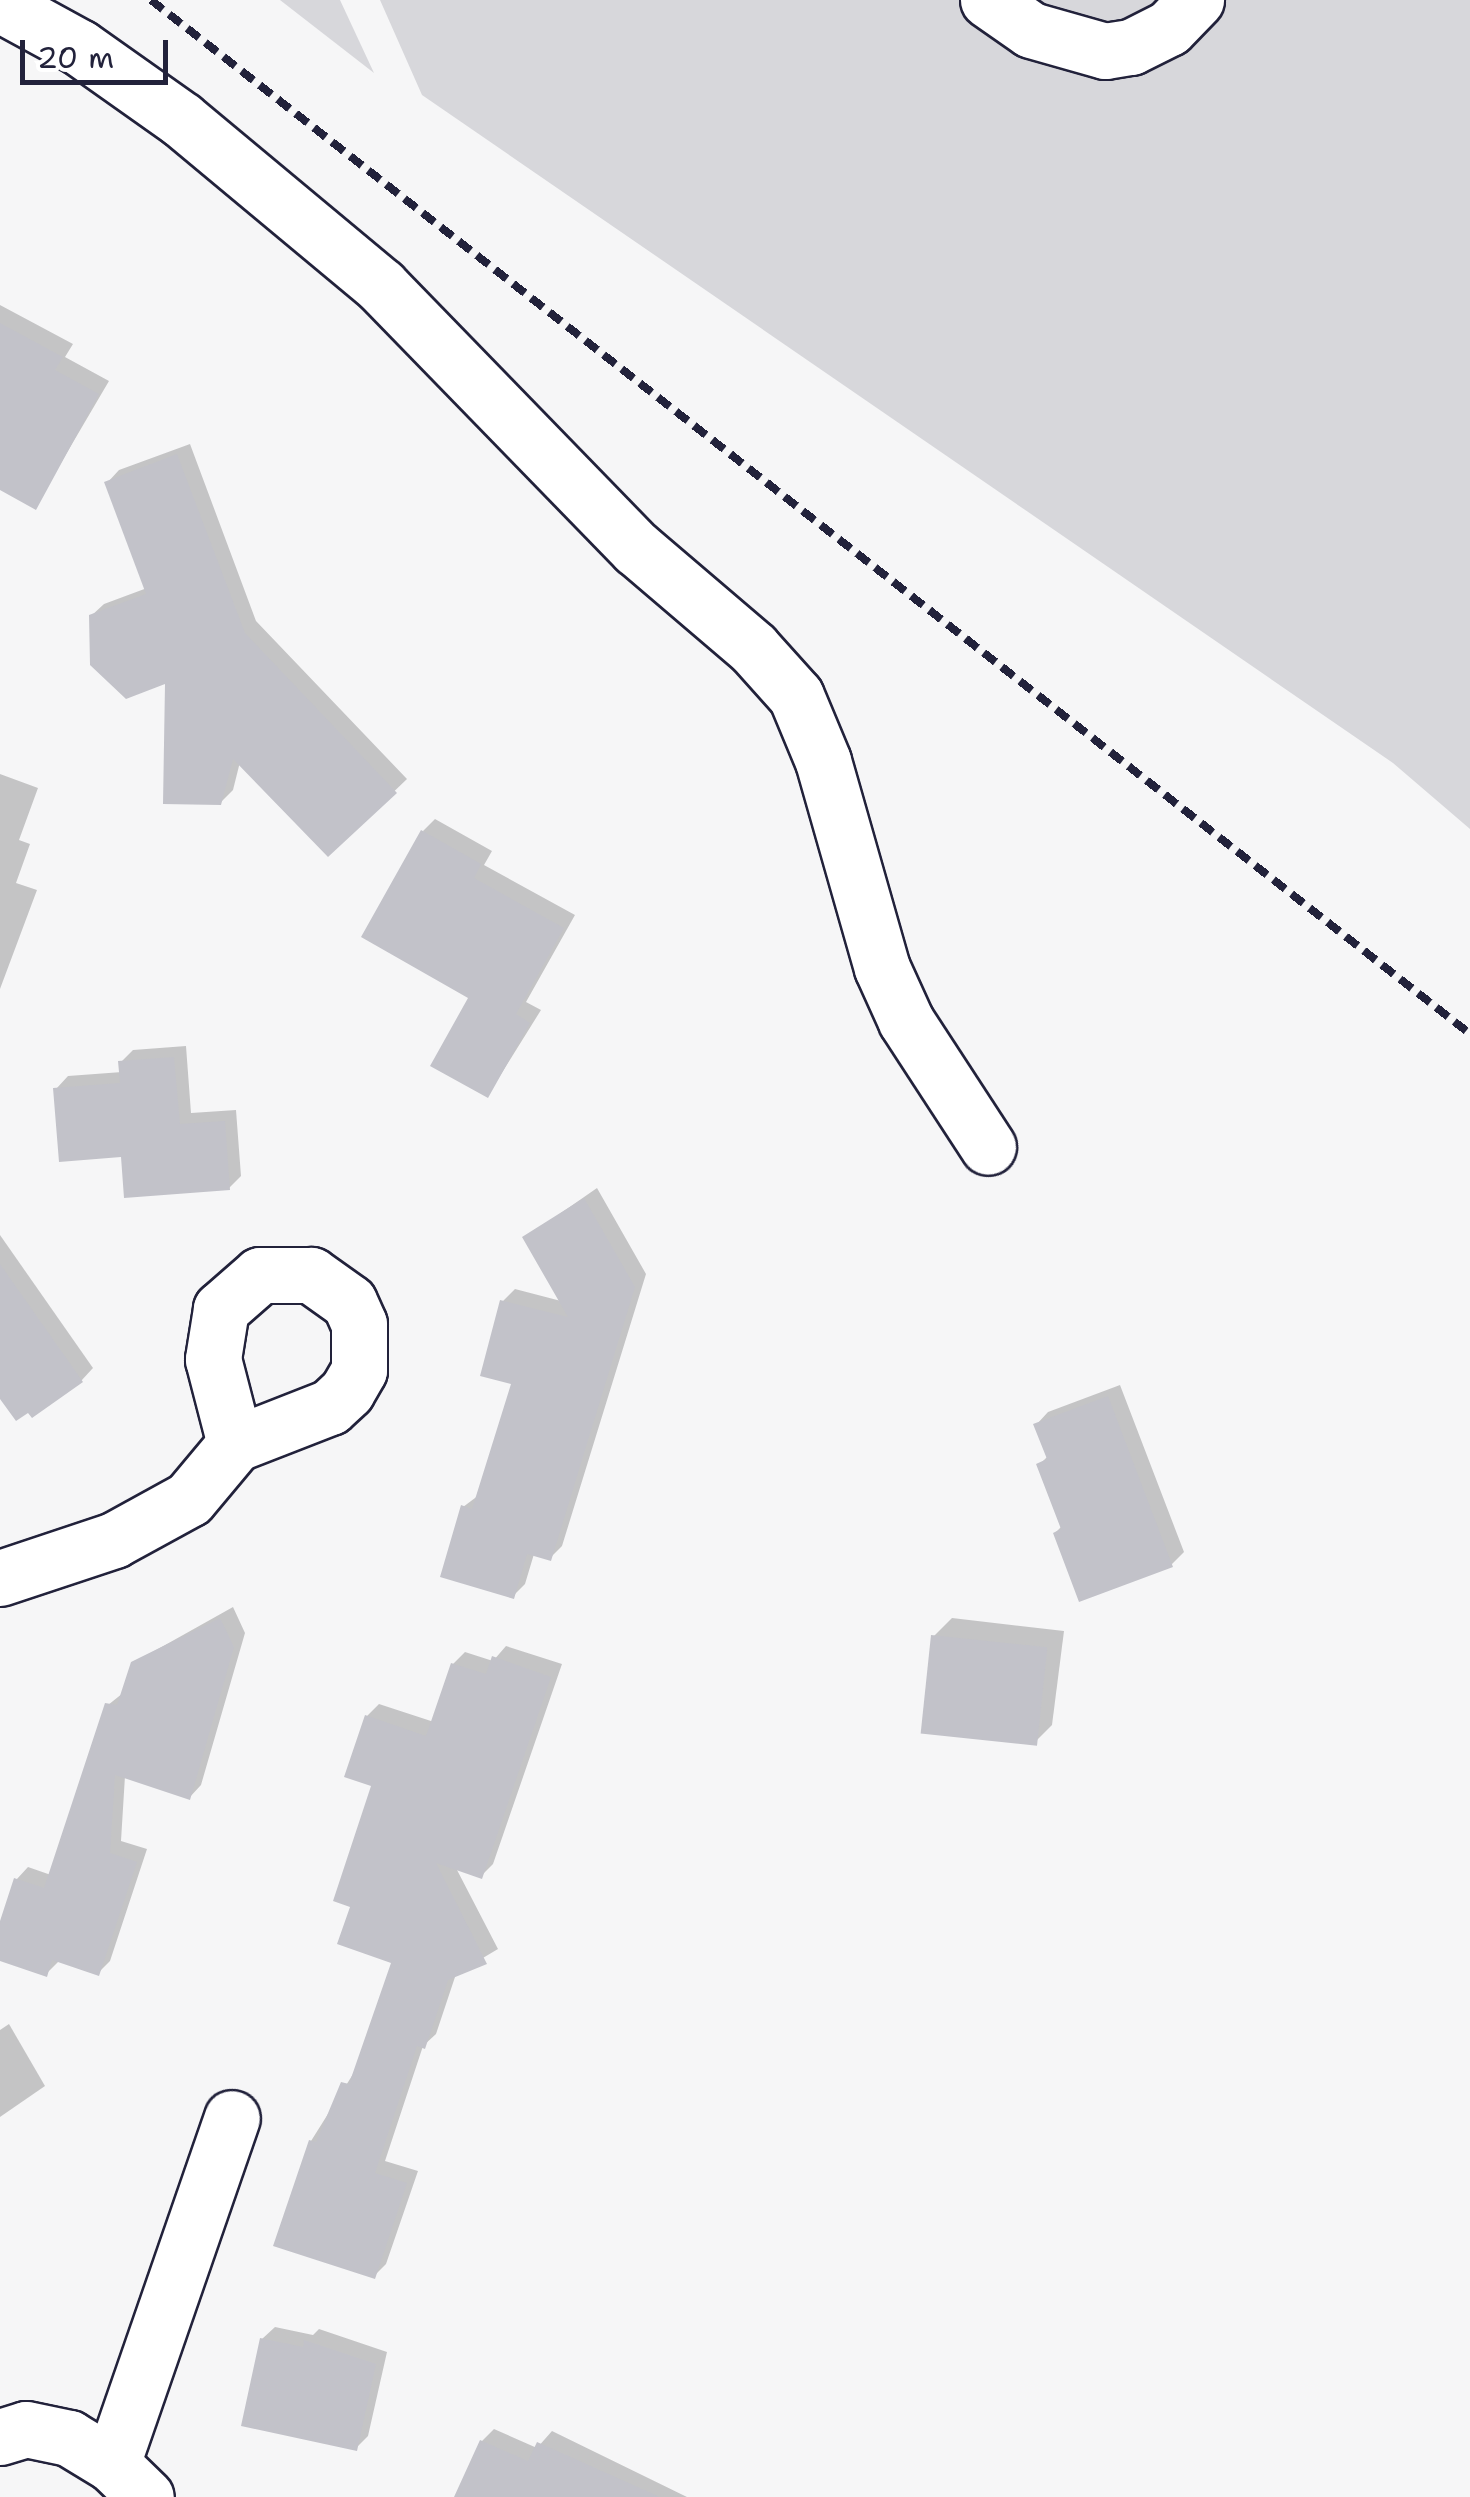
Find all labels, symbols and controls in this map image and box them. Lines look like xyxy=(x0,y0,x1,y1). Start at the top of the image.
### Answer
scale bar xyxy=(25,20,172,82)
text: 20 m xyxy=(37,37,114,78)

